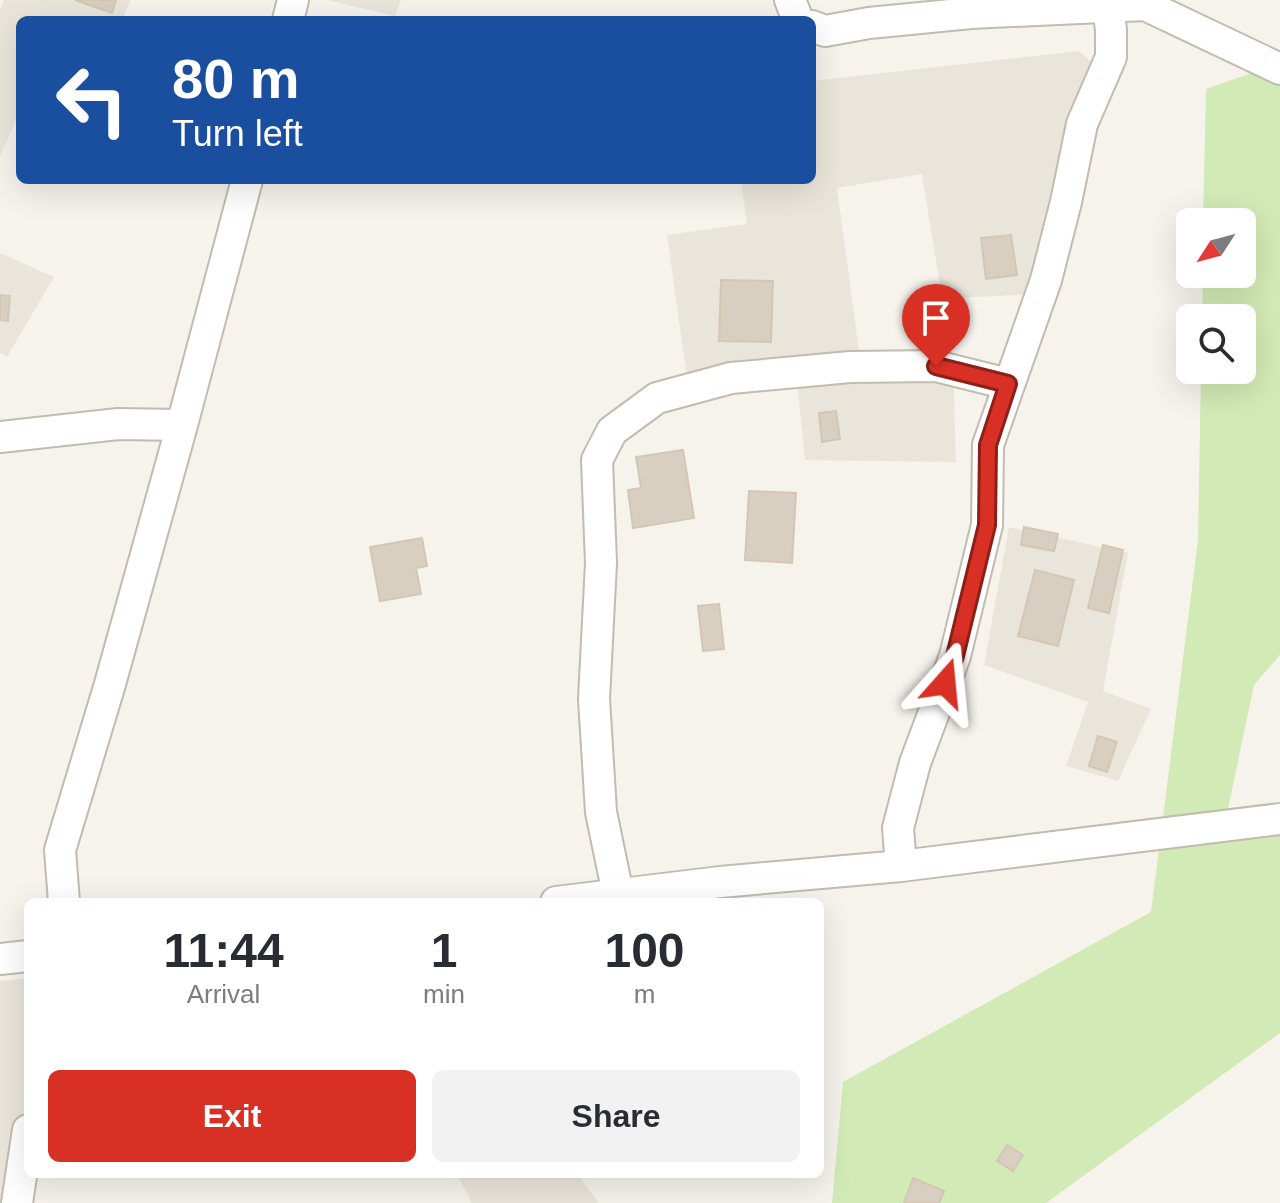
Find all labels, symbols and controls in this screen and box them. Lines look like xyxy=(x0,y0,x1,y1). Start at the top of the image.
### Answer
text: 80 m xyxy=(172,47,300,110)
icon: left xyxy=(40,48,144,152)
text: Turn left xyxy=(172,113,303,154)
north arrow xyxy=(1176,208,1256,288)
map controls xyxy=(1176,208,1256,384)
pin xyxy=(902,284,970,366)
icon: arrive xyxy=(914,296,958,340)
button: search xyxy=(1176,304,1256,384)
position arrow xyxy=(903,641,987,725)
text: 11:44 xyxy=(163,924,284,977)
text: 1 xyxy=(431,924,457,977)
text: 100 xyxy=(604,924,685,977)
text: Arrival xyxy=(187,979,260,1009)
text: min xyxy=(423,979,465,1009)
text: m xyxy=(634,979,655,1009)
button: Exit xyxy=(48,1070,416,1162)
button: Share xyxy=(432,1070,800,1162)

